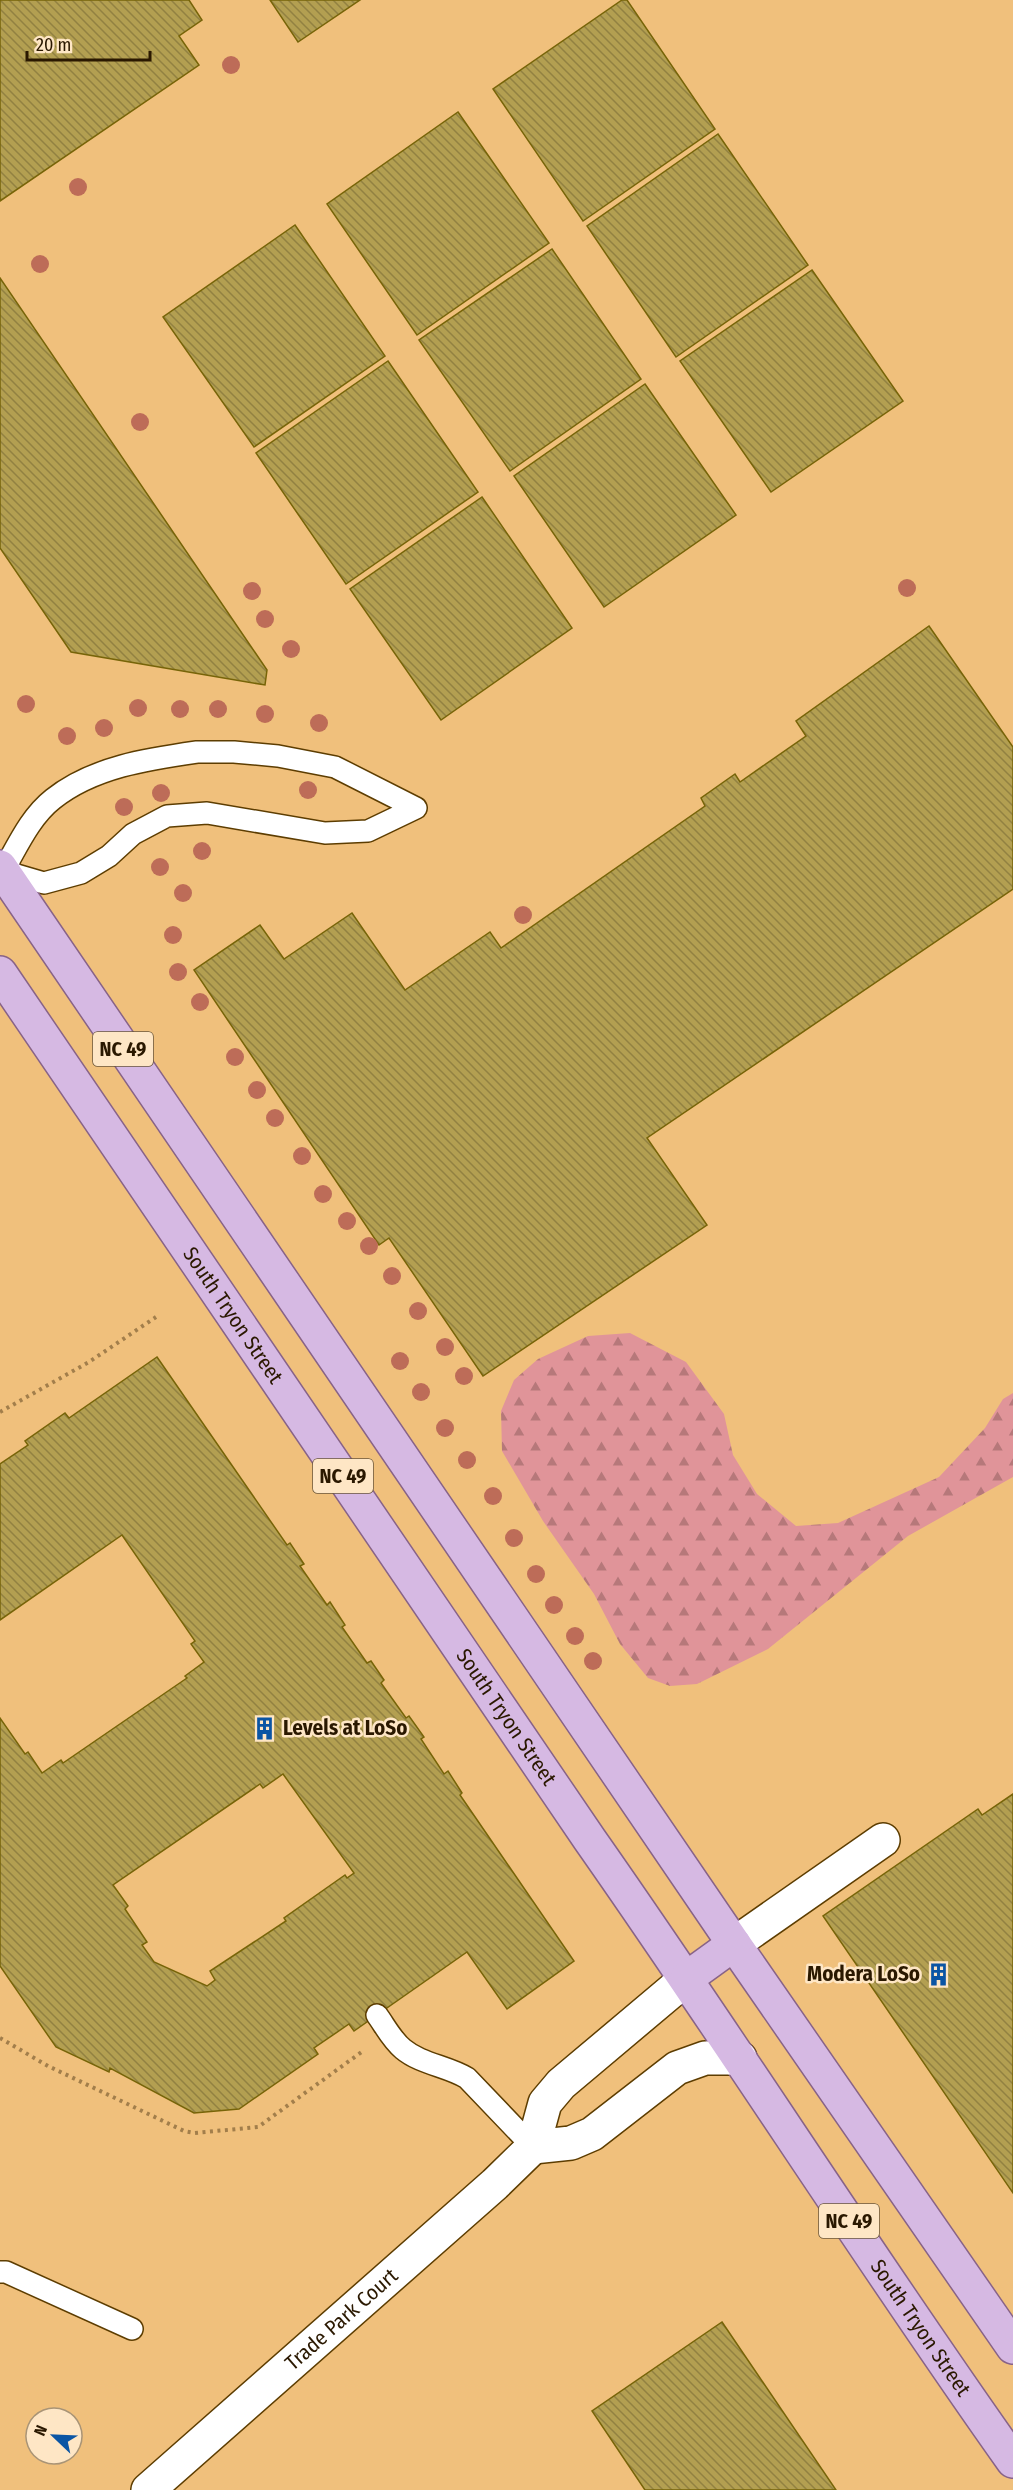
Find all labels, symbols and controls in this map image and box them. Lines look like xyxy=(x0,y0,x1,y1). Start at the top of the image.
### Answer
scale bar xyxy=(27,24,150,62)
text: 20 m xyxy=(36,34,71,56)
road number: NC 49 xyxy=(93,1032,153,1066)
street label: South Tryon Street xyxy=(177,1242,289,1389)
road number: NC 49 xyxy=(313,1459,373,1493)
street label: South Tryon Street xyxy=(451,1644,562,1791)
building icon: Levels at LoSo xyxy=(252,1715,278,1741)
place label: Levels at LoSo xyxy=(283,1715,407,1741)
place label: Modera LoSo xyxy=(807,1961,920,1987)
building icon: Modera LoSo xyxy=(925,1961,951,1987)
road number: NC 49 xyxy=(819,2204,879,2238)
street label: South Tryon Street xyxy=(865,2255,976,2401)
street label: Trade Park Court xyxy=(280,2263,403,2376)
north arrow xyxy=(24,2406,84,2466)
text: N xyxy=(30,2422,51,2438)

